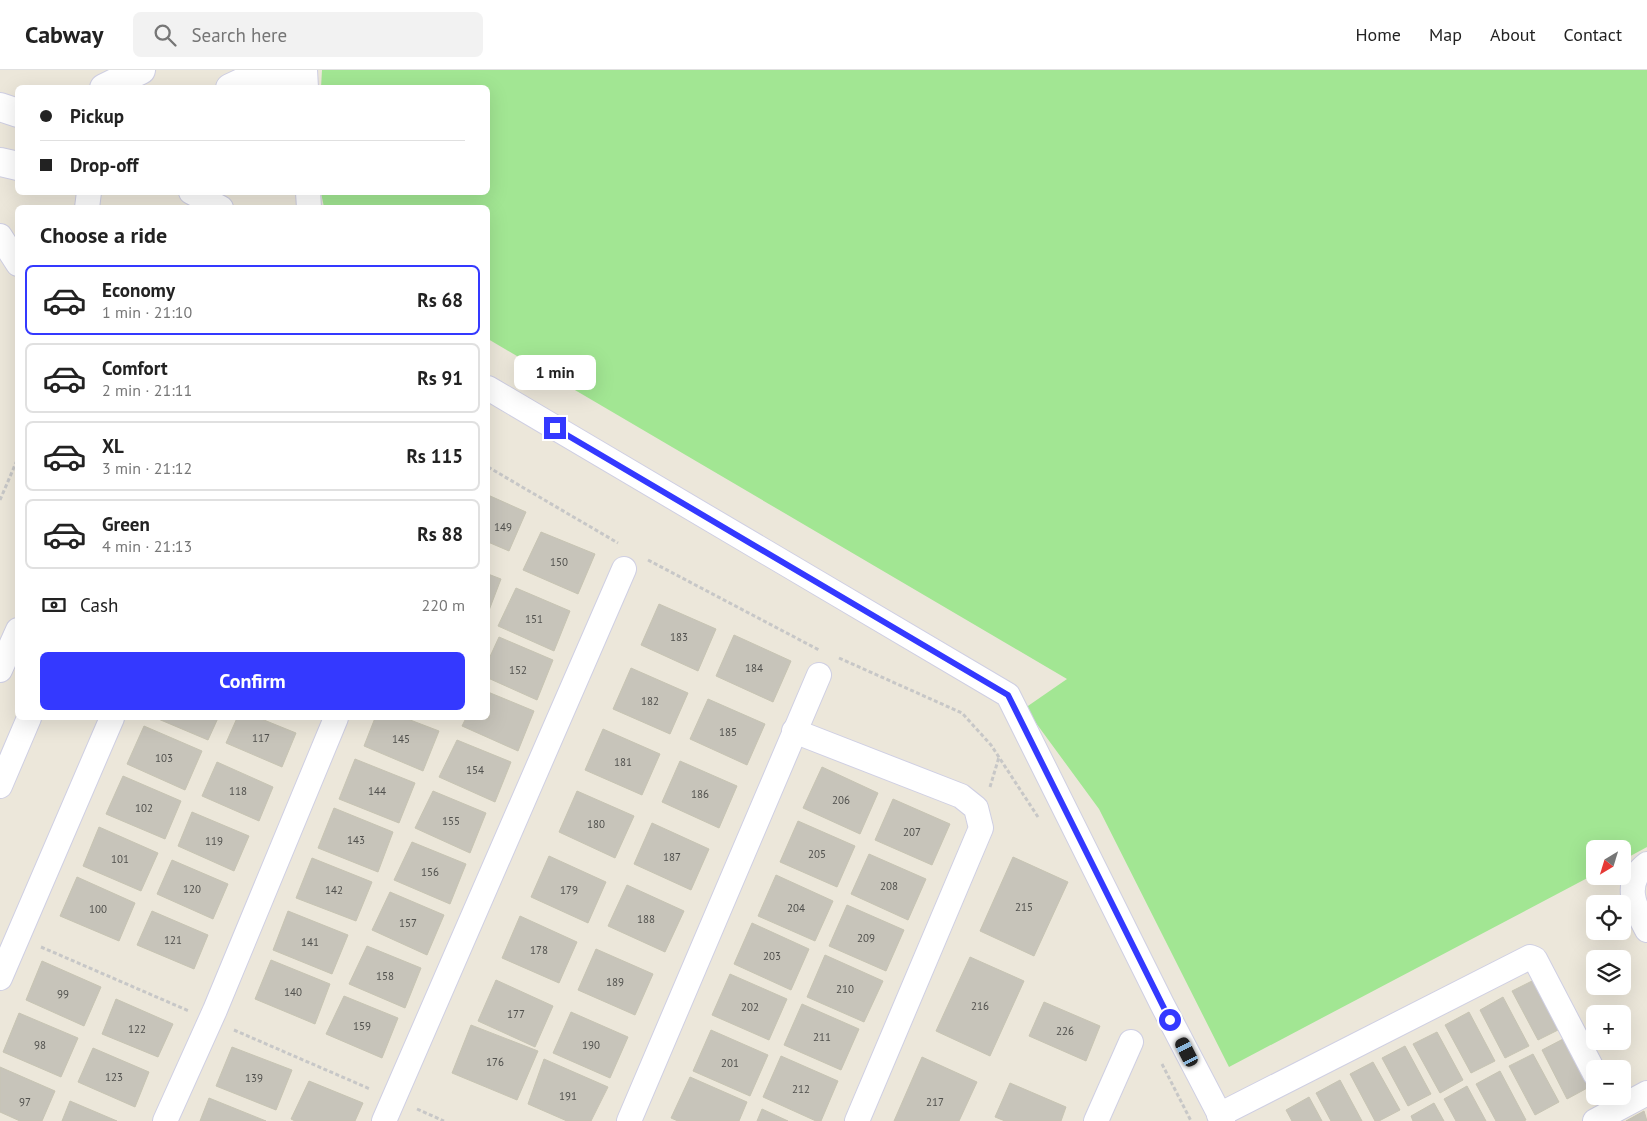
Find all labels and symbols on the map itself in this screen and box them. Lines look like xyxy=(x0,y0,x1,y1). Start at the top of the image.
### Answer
callout: 1 min xyxy=(514,356,596,390)
route end xyxy=(544,417,566,439)
house number: 149 xyxy=(494,520,512,534)
house number: 150 xyxy=(550,555,568,569)
house number: 151 xyxy=(525,612,543,626)
house number: 183 xyxy=(670,630,688,644)
house number: 184 xyxy=(745,661,763,675)
house number: 152 xyxy=(509,663,527,677)
house number: 182 xyxy=(641,694,659,708)
house number: 185 xyxy=(719,725,737,739)
house number: 117 xyxy=(252,731,270,745)
house number: 145 xyxy=(392,732,410,746)
house number: 103 xyxy=(155,751,173,765)
house number: 181 xyxy=(614,755,632,769)
house number: 154 xyxy=(466,763,484,777)
house number: 118 xyxy=(229,784,247,798)
house number: 144 xyxy=(368,784,386,798)
house number: 186 xyxy=(691,787,709,801)
house number: 206 xyxy=(832,793,850,807)
house number: 102 xyxy=(135,801,153,815)
house number: 155 xyxy=(442,814,460,828)
house number: 180 xyxy=(587,817,605,831)
house number: 207 xyxy=(903,825,921,839)
house number: 143 xyxy=(347,833,365,847)
house number: 119 xyxy=(205,834,223,848)
north arrow xyxy=(1586,840,1631,885)
house number: 205 xyxy=(808,847,826,861)
house number: 187 xyxy=(663,850,681,864)
house number: 101 xyxy=(111,852,129,866)
house number: 156 xyxy=(421,865,439,879)
house number: 208 xyxy=(880,879,898,893)
house number: 120 xyxy=(183,882,201,896)
house number: 142 xyxy=(325,883,343,897)
house number: 179 xyxy=(560,883,578,897)
house number: 215 xyxy=(1015,900,1033,914)
house number: 204 xyxy=(787,901,805,915)
house number: 100 xyxy=(89,902,107,916)
house number: 188 xyxy=(637,912,655,926)
house number: 157 xyxy=(399,916,417,930)
house number: 209 xyxy=(857,931,875,945)
house number: 121 xyxy=(164,933,182,947)
house number: 141 xyxy=(301,935,319,949)
house number: 178 xyxy=(530,943,548,957)
house number: 203 xyxy=(763,949,781,963)
house number: 158 xyxy=(376,969,394,983)
house number: 189 xyxy=(606,975,624,989)
house number: 210 xyxy=(836,982,854,996)
house number: 140 xyxy=(284,985,302,999)
house number: 99 xyxy=(57,987,69,1001)
house number: 216 xyxy=(971,999,989,1013)
house number: 202 xyxy=(741,1000,759,1014)
house number: 177 xyxy=(507,1007,525,1021)
route start xyxy=(1159,1009,1181,1031)
house number: 159 xyxy=(353,1019,371,1033)
house number: 122 xyxy=(128,1022,146,1036)
house number: 226 xyxy=(1056,1024,1074,1038)
house number: 211 xyxy=(813,1030,831,1044)
car xyxy=(1173,1035,1200,1069)
house number: 98 xyxy=(34,1038,46,1052)
house number: 190 xyxy=(582,1038,600,1052)
house number: 176 xyxy=(486,1055,504,1069)
house number: 201 xyxy=(721,1056,739,1070)
house number: 123 xyxy=(105,1070,123,1084)
house number: 139 xyxy=(245,1071,263,1085)
house number: 212 xyxy=(792,1082,810,1096)
house number: 191 xyxy=(559,1089,577,1103)
house number: 97 xyxy=(19,1095,31,1109)
house number: 217 xyxy=(926,1095,944,1109)

